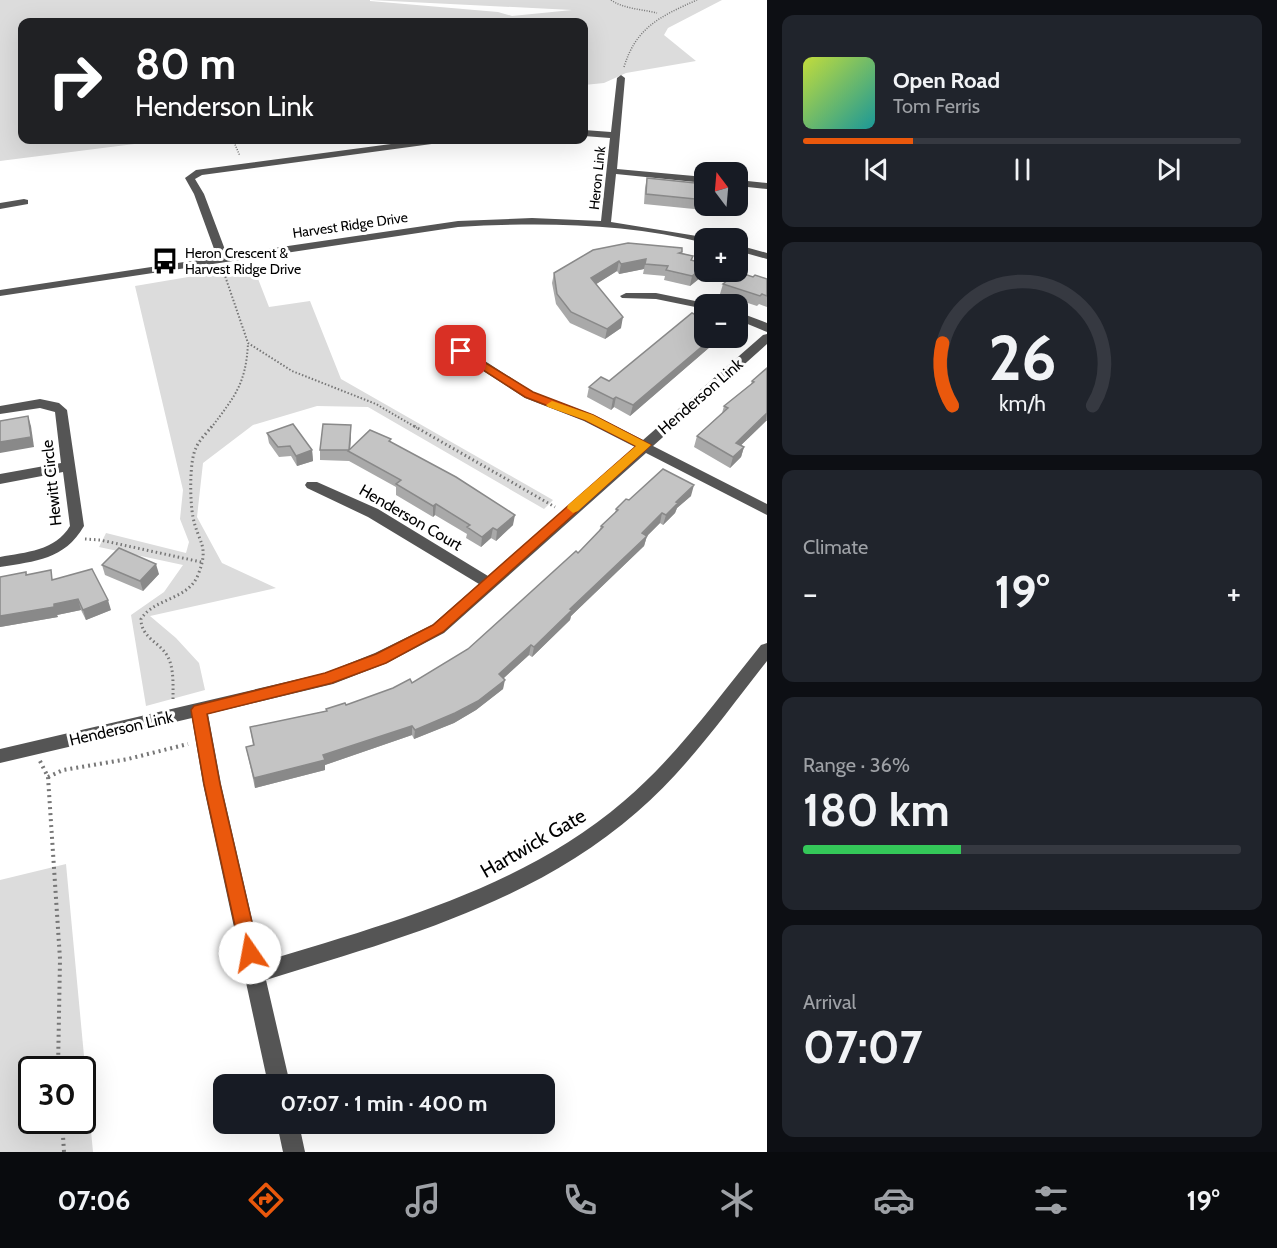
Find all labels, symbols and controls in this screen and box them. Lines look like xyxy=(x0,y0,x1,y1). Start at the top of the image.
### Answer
text: 80 m xyxy=(135,38,236,90)
icon: right xyxy=(36,42,114,120)
text: Open Road xyxy=(893,67,1000,94)
text: Henderson Link xyxy=(135,90,314,123)
text: Tom Ferris xyxy=(893,94,980,118)
street label: Heron Link xyxy=(585,145,609,211)
icon: previous xyxy=(860,153,893,186)
icon: pause xyxy=(1006,153,1039,186)
icon: next xyxy=(1152,153,1185,186)
north arrow xyxy=(694,162,748,216)
map controls xyxy=(694,162,748,348)
street label: Harvest Ridge Drive xyxy=(291,208,409,242)
button: + xyxy=(694,228,748,282)
place label: Heron Crescent & Harvest Ridge Drive xyxy=(185,244,301,278)
bus stop icon: Heron Crescent & Harvest Ridge Drive xyxy=(150,246,180,276)
button: − xyxy=(694,294,748,348)
text: 26 xyxy=(988,320,1056,396)
pin xyxy=(435,325,486,376)
icon: arrive xyxy=(444,334,477,367)
street label: Henderson Link xyxy=(654,354,747,438)
text: km/h xyxy=(999,390,1045,416)
street label: Hewitt Circle xyxy=(38,439,65,527)
street label: Henderson Court xyxy=(356,480,466,555)
text: Climate xyxy=(803,535,868,559)
text: 19° xyxy=(995,565,1049,619)
text: − xyxy=(803,573,818,613)
text: + xyxy=(1226,573,1241,613)
street label: Henderson Link xyxy=(67,707,176,750)
text: Range · 36% xyxy=(803,753,910,777)
text: 180 km xyxy=(803,783,950,837)
street label: Hartwick Gate xyxy=(476,803,590,883)
position arrow xyxy=(218,921,282,985)
text: Arrival xyxy=(803,990,856,1014)
text: 07:07 xyxy=(803,1020,922,1074)
speed limit sign: 30 xyxy=(18,1056,96,1134)
text: 07:07 · 1 min · 400 m xyxy=(281,1090,487,1117)
icon: directions xyxy=(245,1179,287,1221)
icon: music xyxy=(402,1179,444,1221)
icon: phone xyxy=(559,1179,601,1221)
icon: climate xyxy=(716,1179,758,1221)
icon: car xyxy=(873,1179,915,1221)
icon: filters xyxy=(1030,1179,1072,1221)
text: 07:06 xyxy=(57,1184,130,1217)
text: 19° xyxy=(1187,1184,1219,1217)

